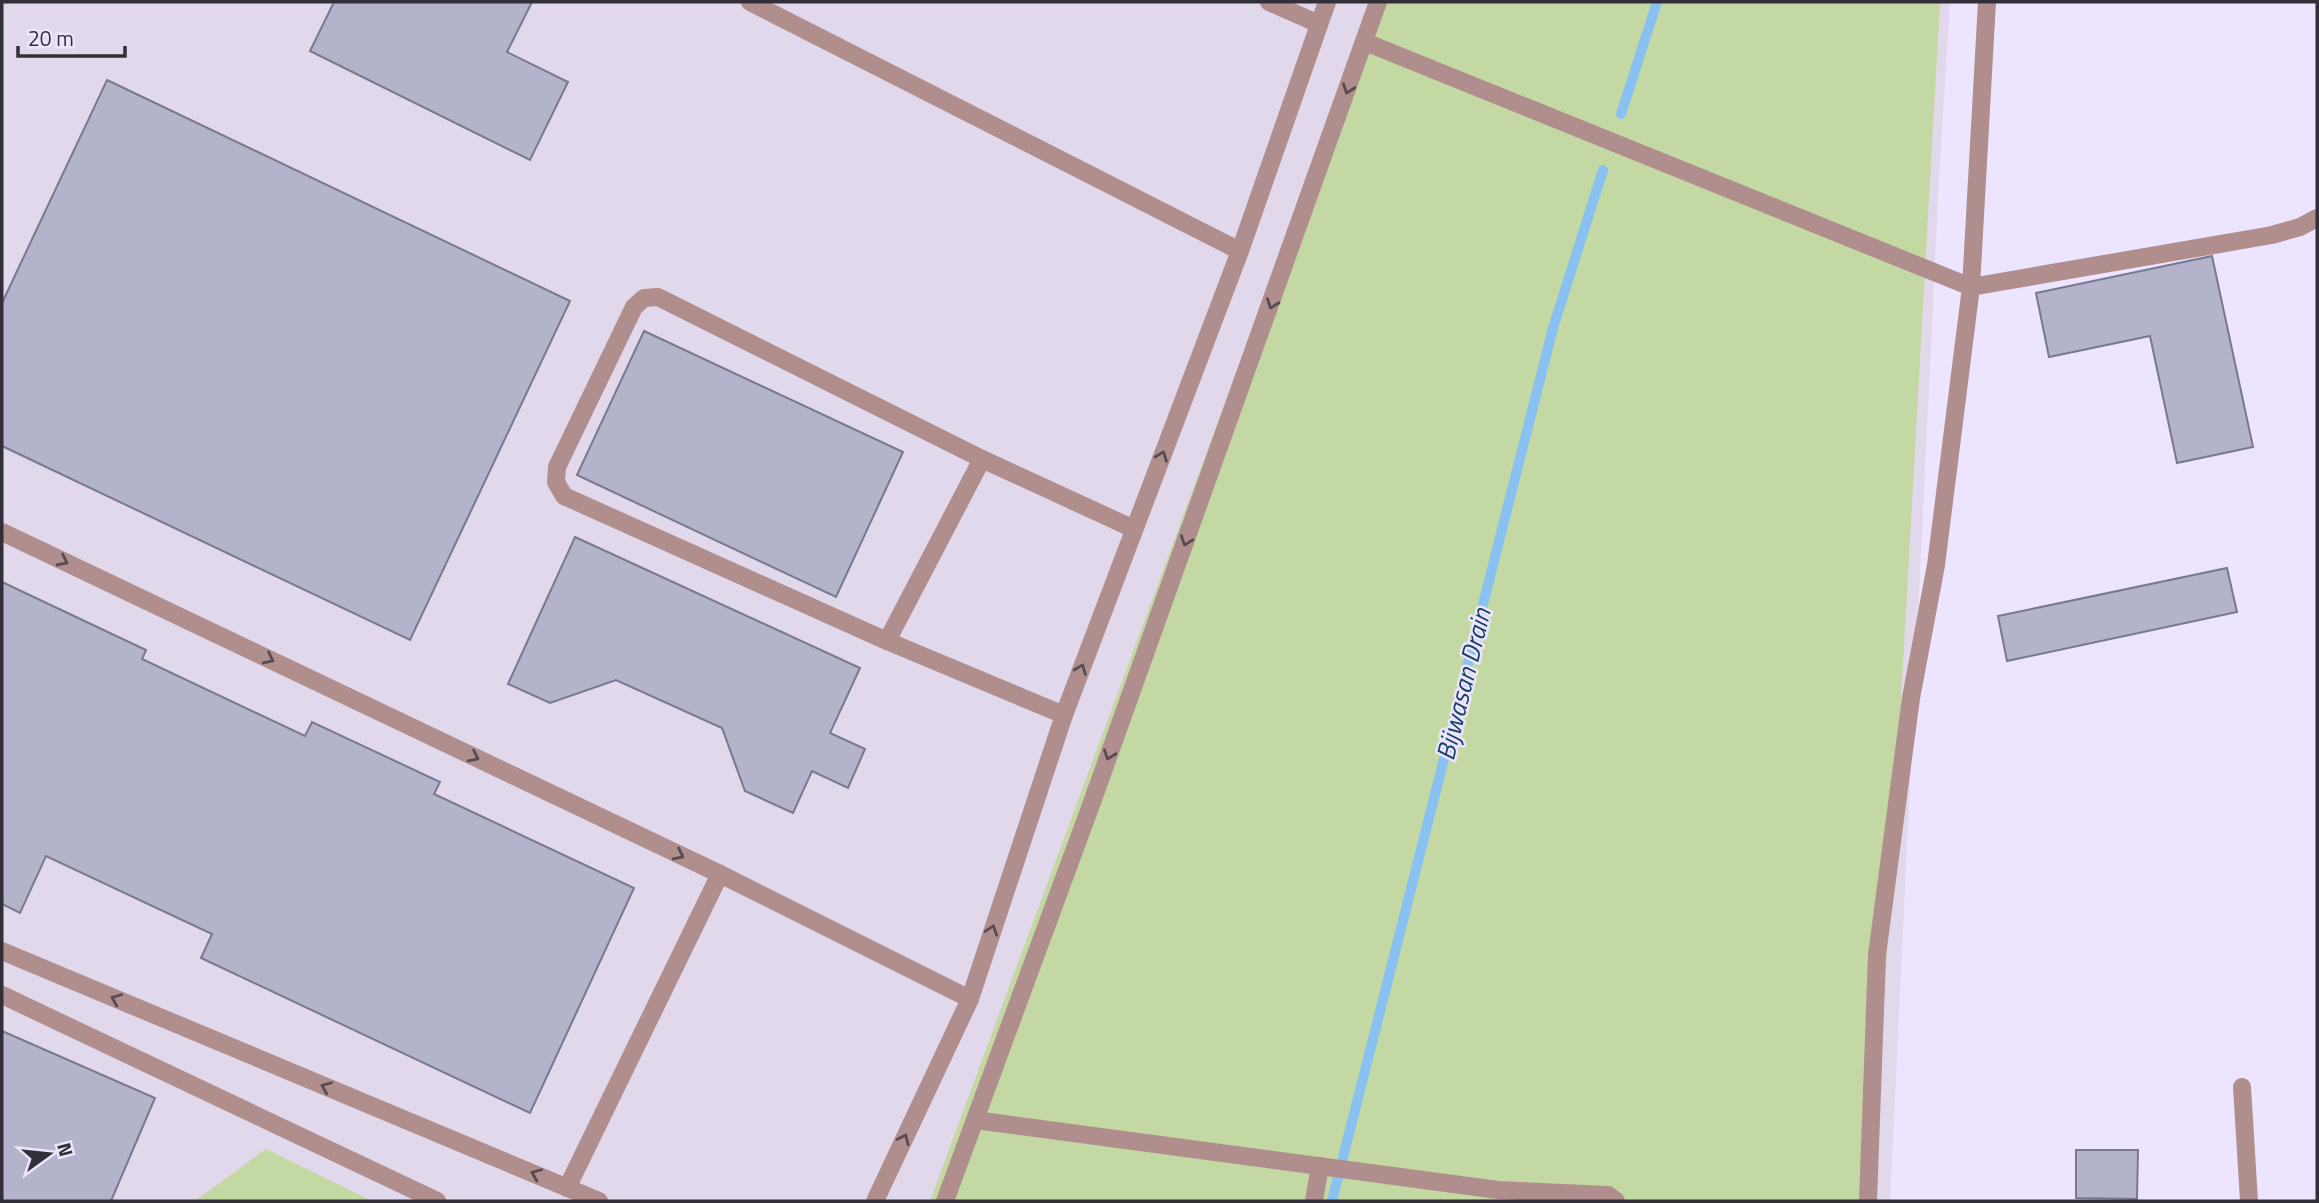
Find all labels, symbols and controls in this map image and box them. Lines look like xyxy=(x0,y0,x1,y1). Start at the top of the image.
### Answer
scale bar xyxy=(18,14,124,58)
text: 20 m xyxy=(28,22,74,54)
one-way arrow xyxy=(1343,83,1357,95)
one-way arrow xyxy=(1266,297,1280,309)
one-way arrow xyxy=(1154,450,1168,462)
one-way arrow xyxy=(1180,534,1194,546)
one-way arrow xyxy=(56,553,68,567)
water label: Bijwasan Drain xyxy=(1425,603,1501,764)
one-way arrow xyxy=(262,651,274,665)
one-way arrow xyxy=(1073,663,1087,675)
one-way arrow xyxy=(1104,748,1118,760)
one-way arrow xyxy=(467,749,479,763)
one-way arrow xyxy=(672,847,684,861)
one-way arrow xyxy=(984,925,998,937)
one-way arrow xyxy=(111,993,124,1007)
one-way arrow xyxy=(321,1081,334,1095)
north arrow xyxy=(14,1119,84,1189)
one-way arrow xyxy=(895,1134,909,1147)
text: N xyxy=(50,1139,82,1160)
one-way arrow xyxy=(531,1169,543,1183)

